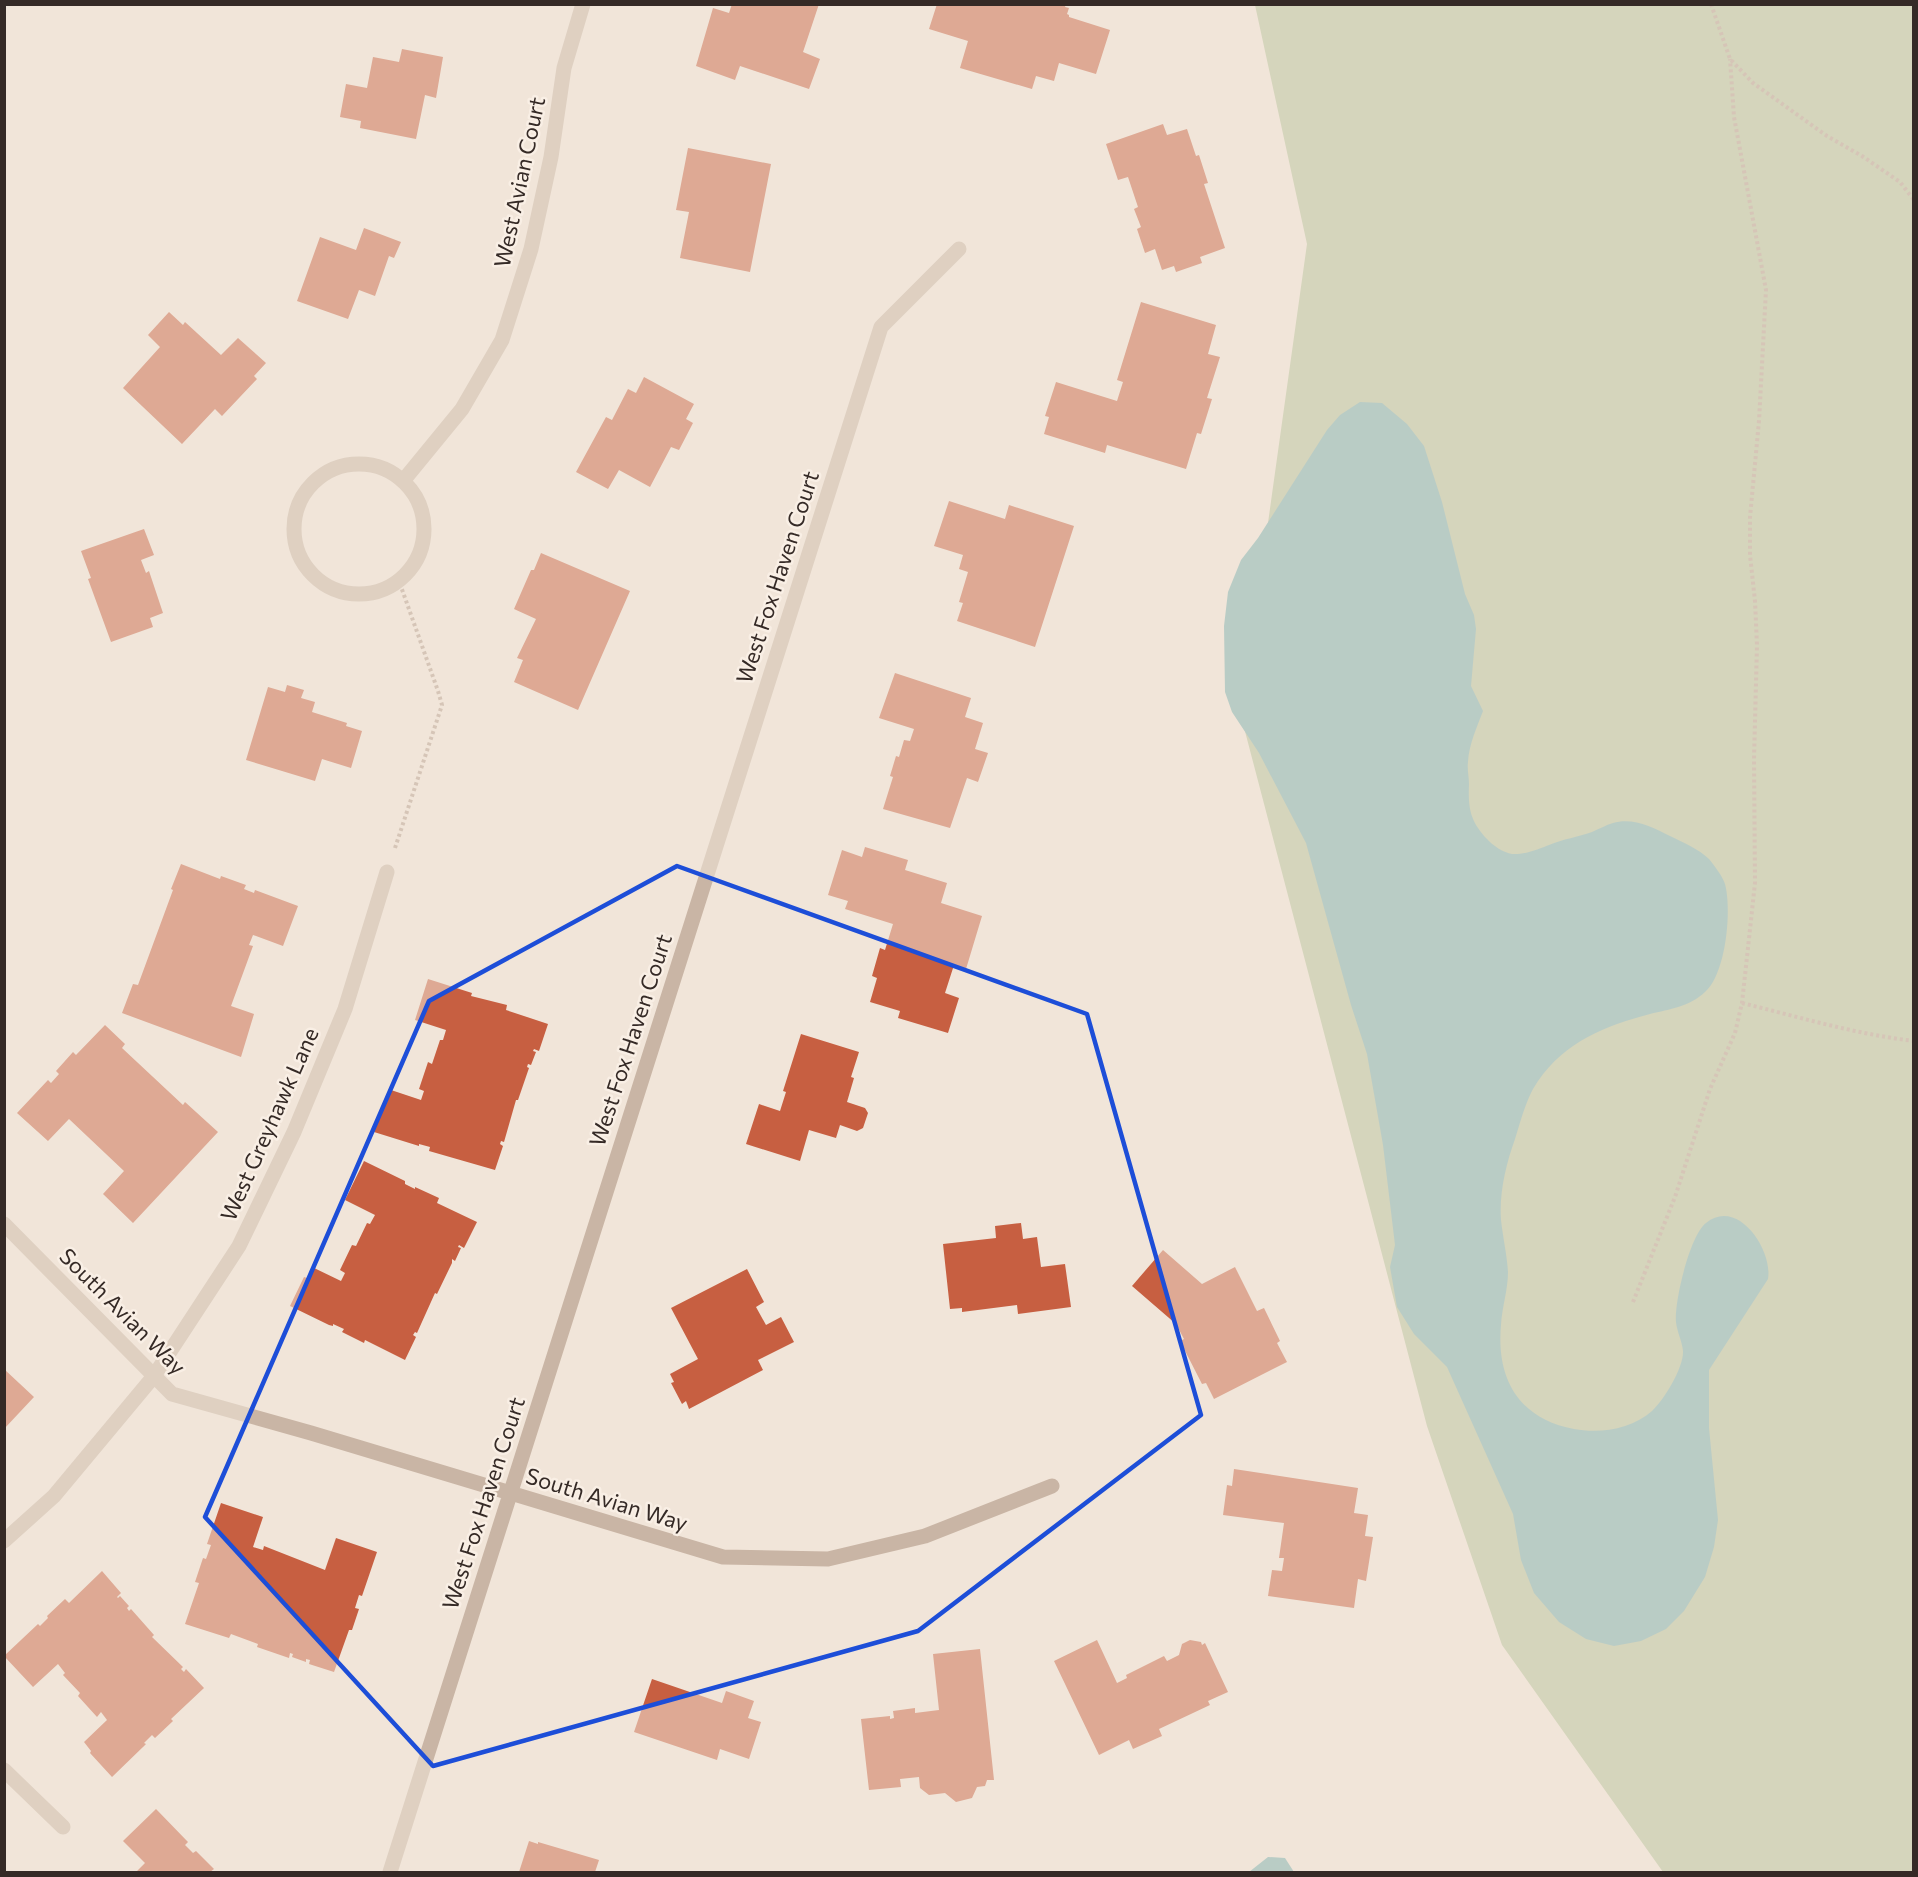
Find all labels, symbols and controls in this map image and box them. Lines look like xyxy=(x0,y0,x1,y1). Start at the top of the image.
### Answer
street label: West Avian Court xyxy=(488,94,550,270)
street label: West Fox Haven Court xyxy=(730,467,824,687)
street label: West Fox Haven Court xyxy=(583,930,677,1150)
street label: West Greyhawk Lane xyxy=(214,1023,324,1225)
street label: South Avian Way xyxy=(54,1242,192,1380)
street label: West Fox Haven Court xyxy=(436,1393,530,1613)
street label: South Avian Way xyxy=(523,1462,691,1536)

